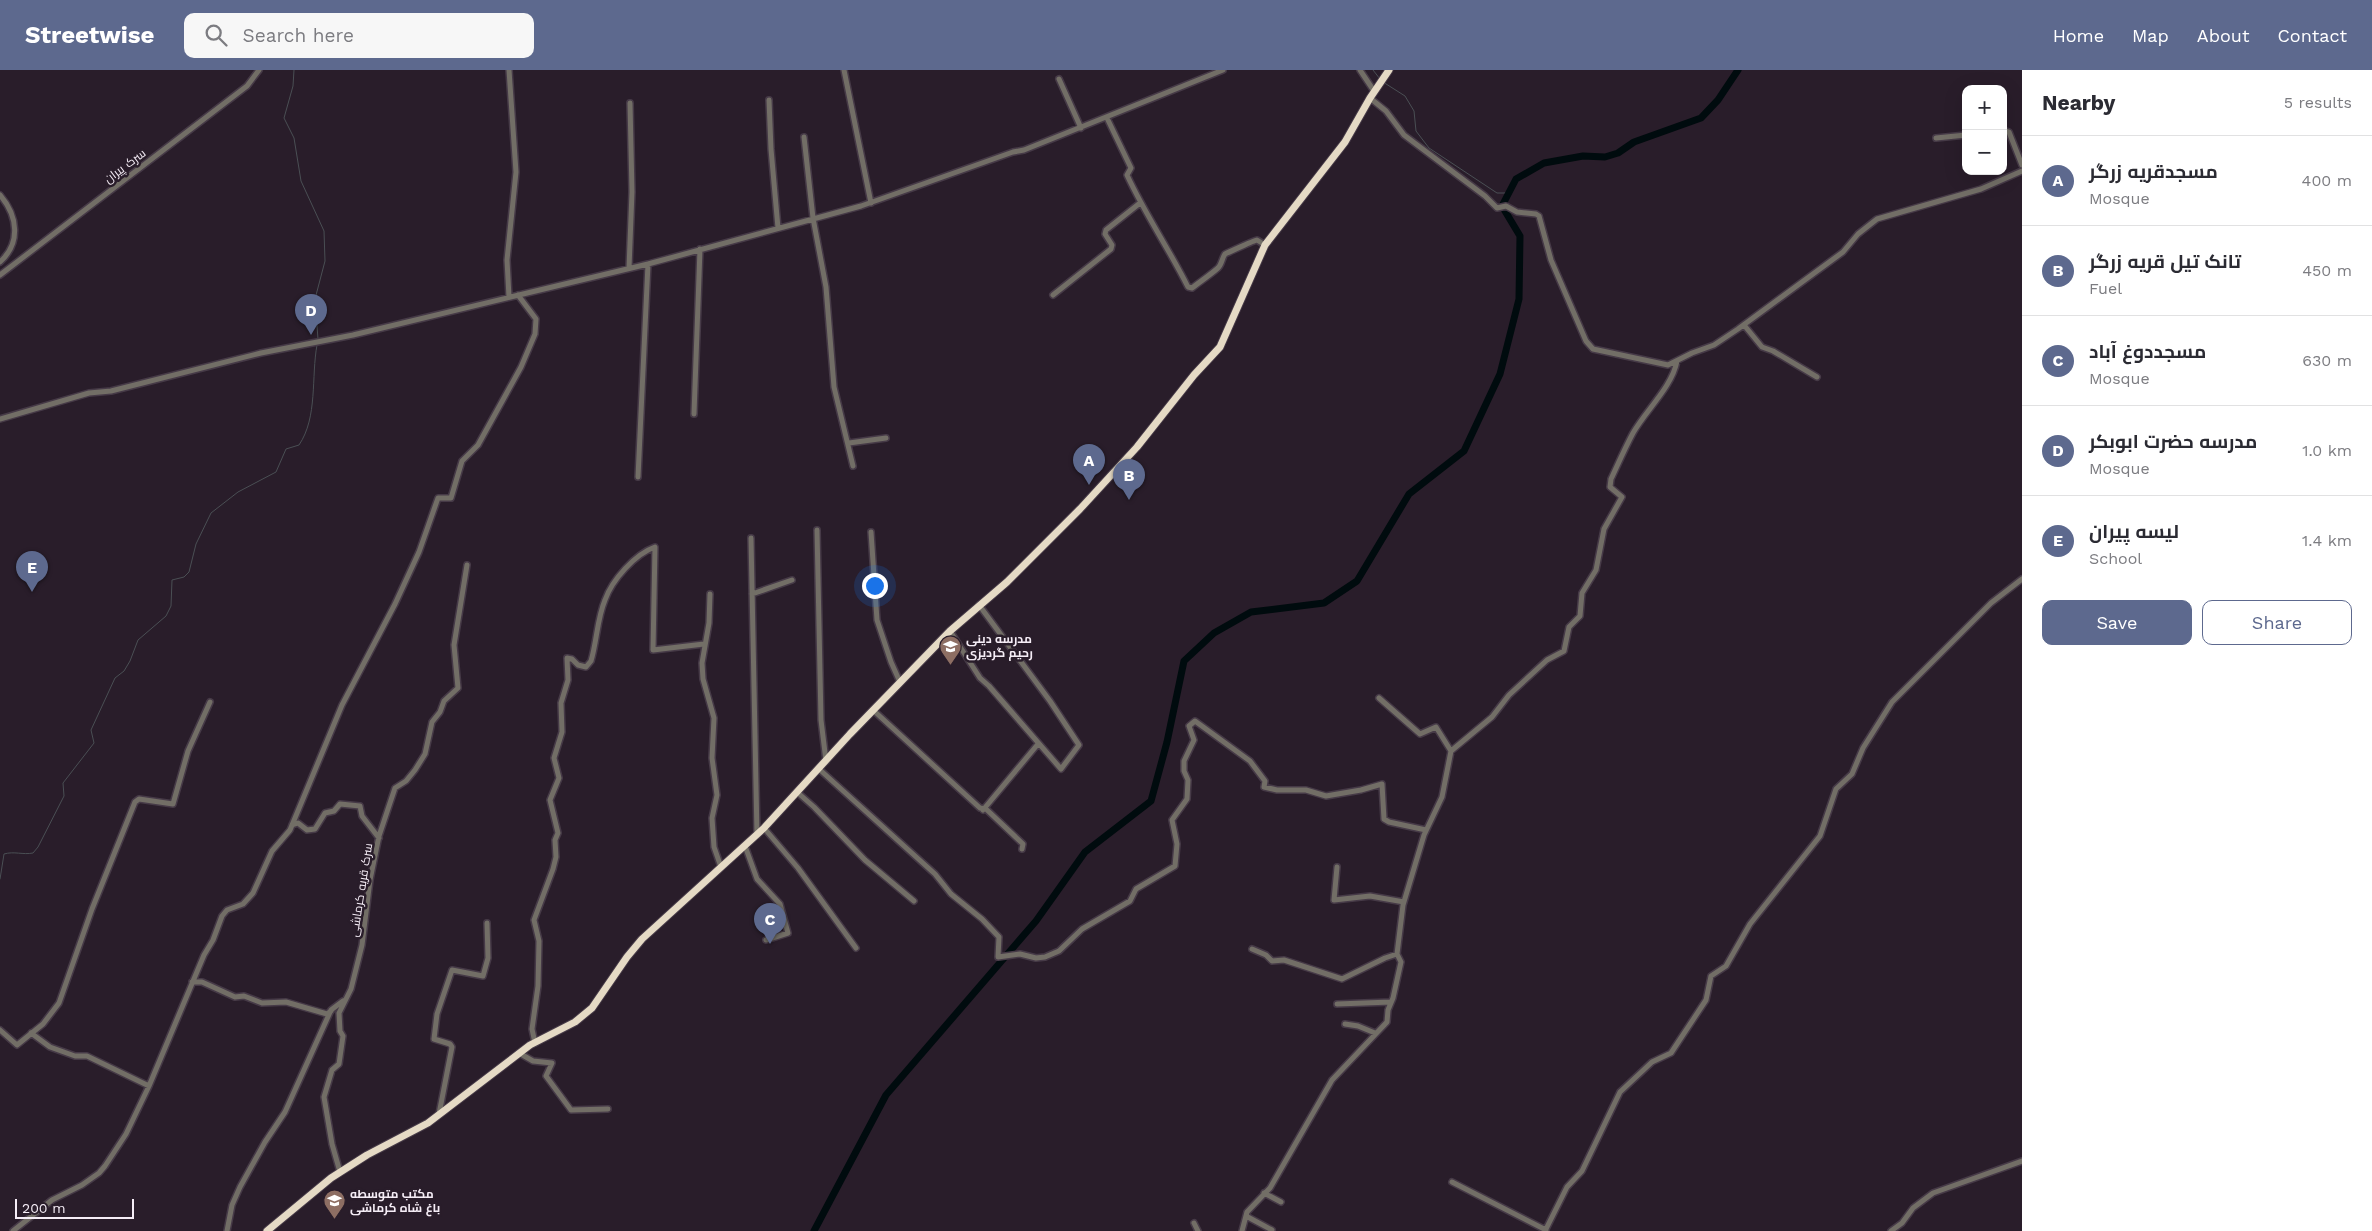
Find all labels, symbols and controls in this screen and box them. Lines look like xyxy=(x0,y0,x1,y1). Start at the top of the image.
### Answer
search box xyxy=(184,13,534,58)
text: Streetwise xyxy=(25,21,154,49)
icon: search xyxy=(202,21,230,49)
text: Search here xyxy=(242,24,354,47)
text: Home xyxy=(2053,25,2104,46)
text: Map xyxy=(2132,25,2169,46)
text: About xyxy=(2197,25,2249,46)
text: Contact xyxy=(2277,25,2347,46)
map controls xyxy=(1962,85,2007,175)
button: + xyxy=(1962,85,2007,130)
text: Nearby xyxy=(2042,90,2115,115)
text: 5 results xyxy=(2284,93,2352,112)
button: − xyxy=(1962,130,2007,175)
street label: سرک پیران xyxy=(101,146,150,188)
text: مسجدقریه زرگر xyxy=(2089,160,2218,183)
text: A xyxy=(2053,171,2063,190)
text: 400 m xyxy=(2302,171,2352,190)
text: Mosque xyxy=(2089,189,2150,208)
text: تانک تیل قریه زرگر xyxy=(2089,250,2241,273)
text: B xyxy=(2053,261,2063,280)
text: 450 m xyxy=(2302,261,2352,280)
text: Fuel xyxy=(2089,279,2122,298)
pin: D xyxy=(295,294,327,335)
text: مسجددوغ آباد xyxy=(2089,340,2206,363)
text: C xyxy=(2053,351,2063,370)
text: 630 m xyxy=(2302,351,2352,370)
text: Mosque xyxy=(2089,369,2150,388)
text: مدرسه حضرت ابوبکر xyxy=(2089,430,2257,453)
text: D xyxy=(2052,441,2064,460)
text: 1.0 km xyxy=(2302,441,2352,460)
pin: A xyxy=(1073,444,1105,485)
pin: B xyxy=(1113,459,1145,500)
text: Mosque xyxy=(2089,459,2150,478)
text: لیسه پیران xyxy=(2089,520,2179,543)
text: E xyxy=(2053,531,2063,550)
text: 1.4 km xyxy=(2302,531,2352,550)
text: School xyxy=(2089,549,2142,568)
pin: E xyxy=(16,551,48,592)
your location xyxy=(862,573,888,599)
button: Save xyxy=(2042,600,2192,645)
button: Share xyxy=(2202,600,2352,645)
place label: مدرسه دینی رحیم گردیزی xyxy=(966,632,1033,661)
school or university icon: مدرسه دینی رحیم گردیزی xyxy=(938,634,962,665)
street label: سرک قریه کرماشی xyxy=(347,842,375,938)
pin: C xyxy=(754,903,786,944)
place label: مکتب متوسطه باغ شاه کرماشی xyxy=(350,1187,440,1217)
school or university icon: مکتب متوسطه باغ شاه کرماشی xyxy=(322,1189,346,1220)
scale bar xyxy=(15,1196,134,1219)
text: 200 m xyxy=(22,1200,66,1216)

